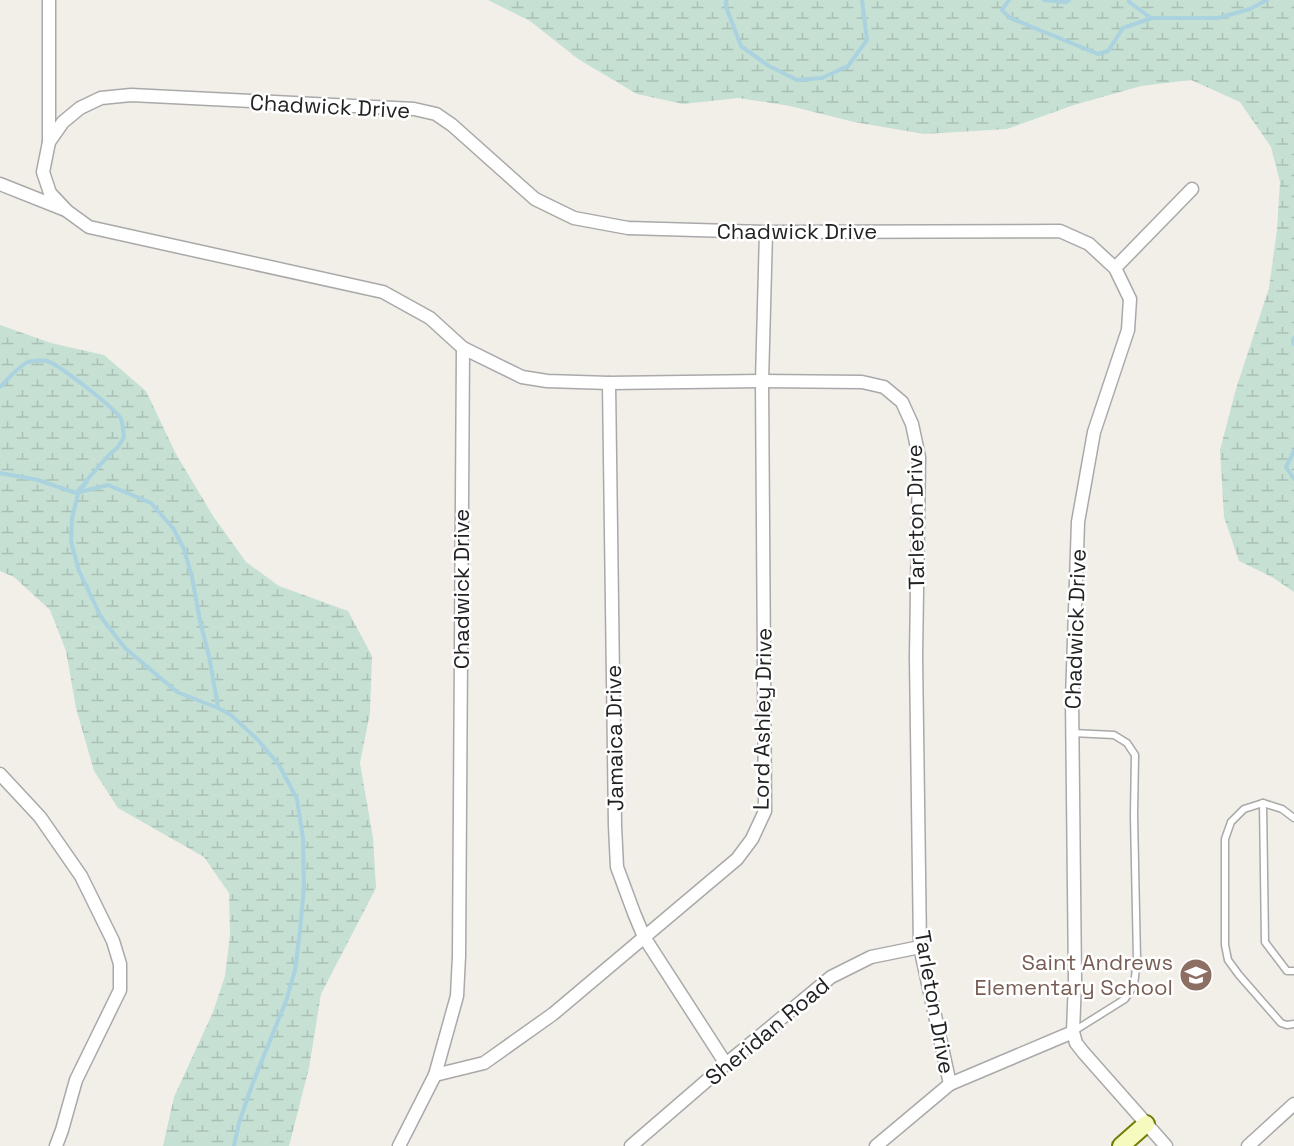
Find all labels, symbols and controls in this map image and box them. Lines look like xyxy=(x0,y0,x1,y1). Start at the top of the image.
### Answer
street label: Chadwick Drive xyxy=(249,88,411,124)
street label: Chadwick Drive xyxy=(717,217,877,245)
street label: Tarleton Drive xyxy=(900,444,930,590)
street label: Chadwick Drive xyxy=(447,509,475,669)
street label: Chadwick Drive xyxy=(1058,548,1092,710)
street label: Lord Ashley Drive xyxy=(746,628,778,810)
street label: Jamaica Drive xyxy=(599,665,629,811)
street label: Tarleton Drive xyxy=(909,928,961,1076)
place label: Saint Andrews Elementary School xyxy=(974,948,1173,1001)
school or university icon: Saint Andrews Elementary School xyxy=(1178,957,1214,993)
street label: Sheridan Road xyxy=(699,971,835,1091)

